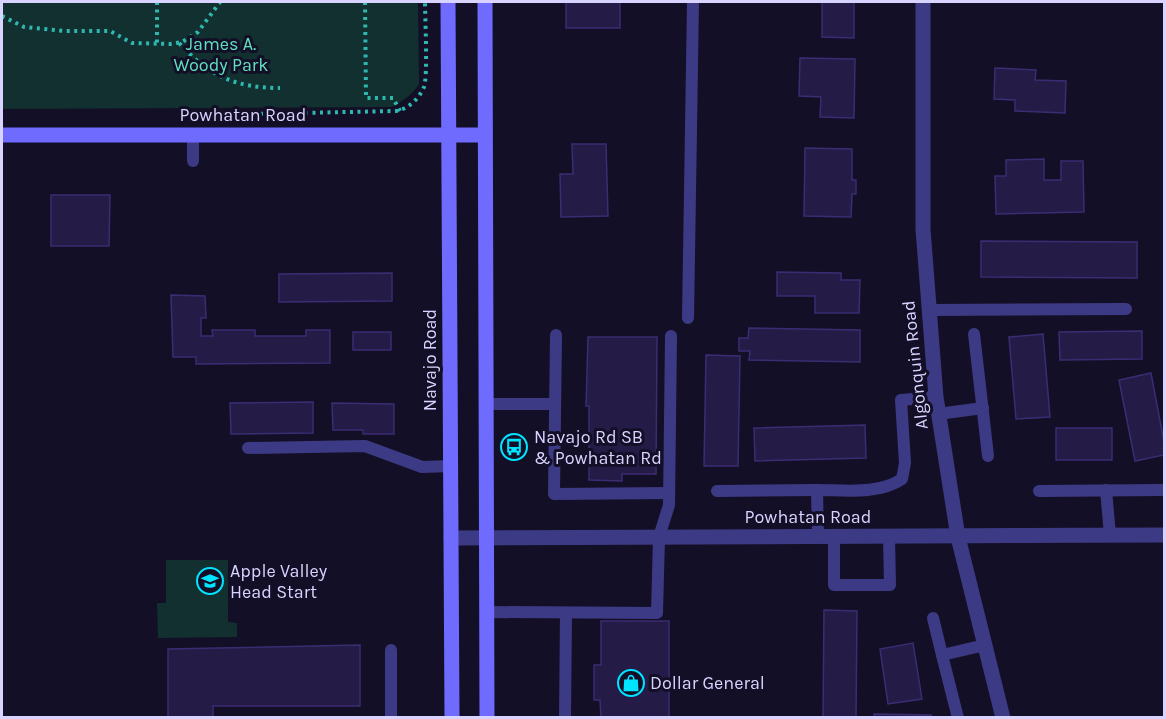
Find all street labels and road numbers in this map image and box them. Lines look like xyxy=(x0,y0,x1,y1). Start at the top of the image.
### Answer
street label: Powhatan Road xyxy=(180,104,306,126)
street label: Algonquin Road xyxy=(897,299,933,431)
street label: Navajo Road xyxy=(419,309,441,411)
street label: Powhatan Road xyxy=(745,506,871,528)

